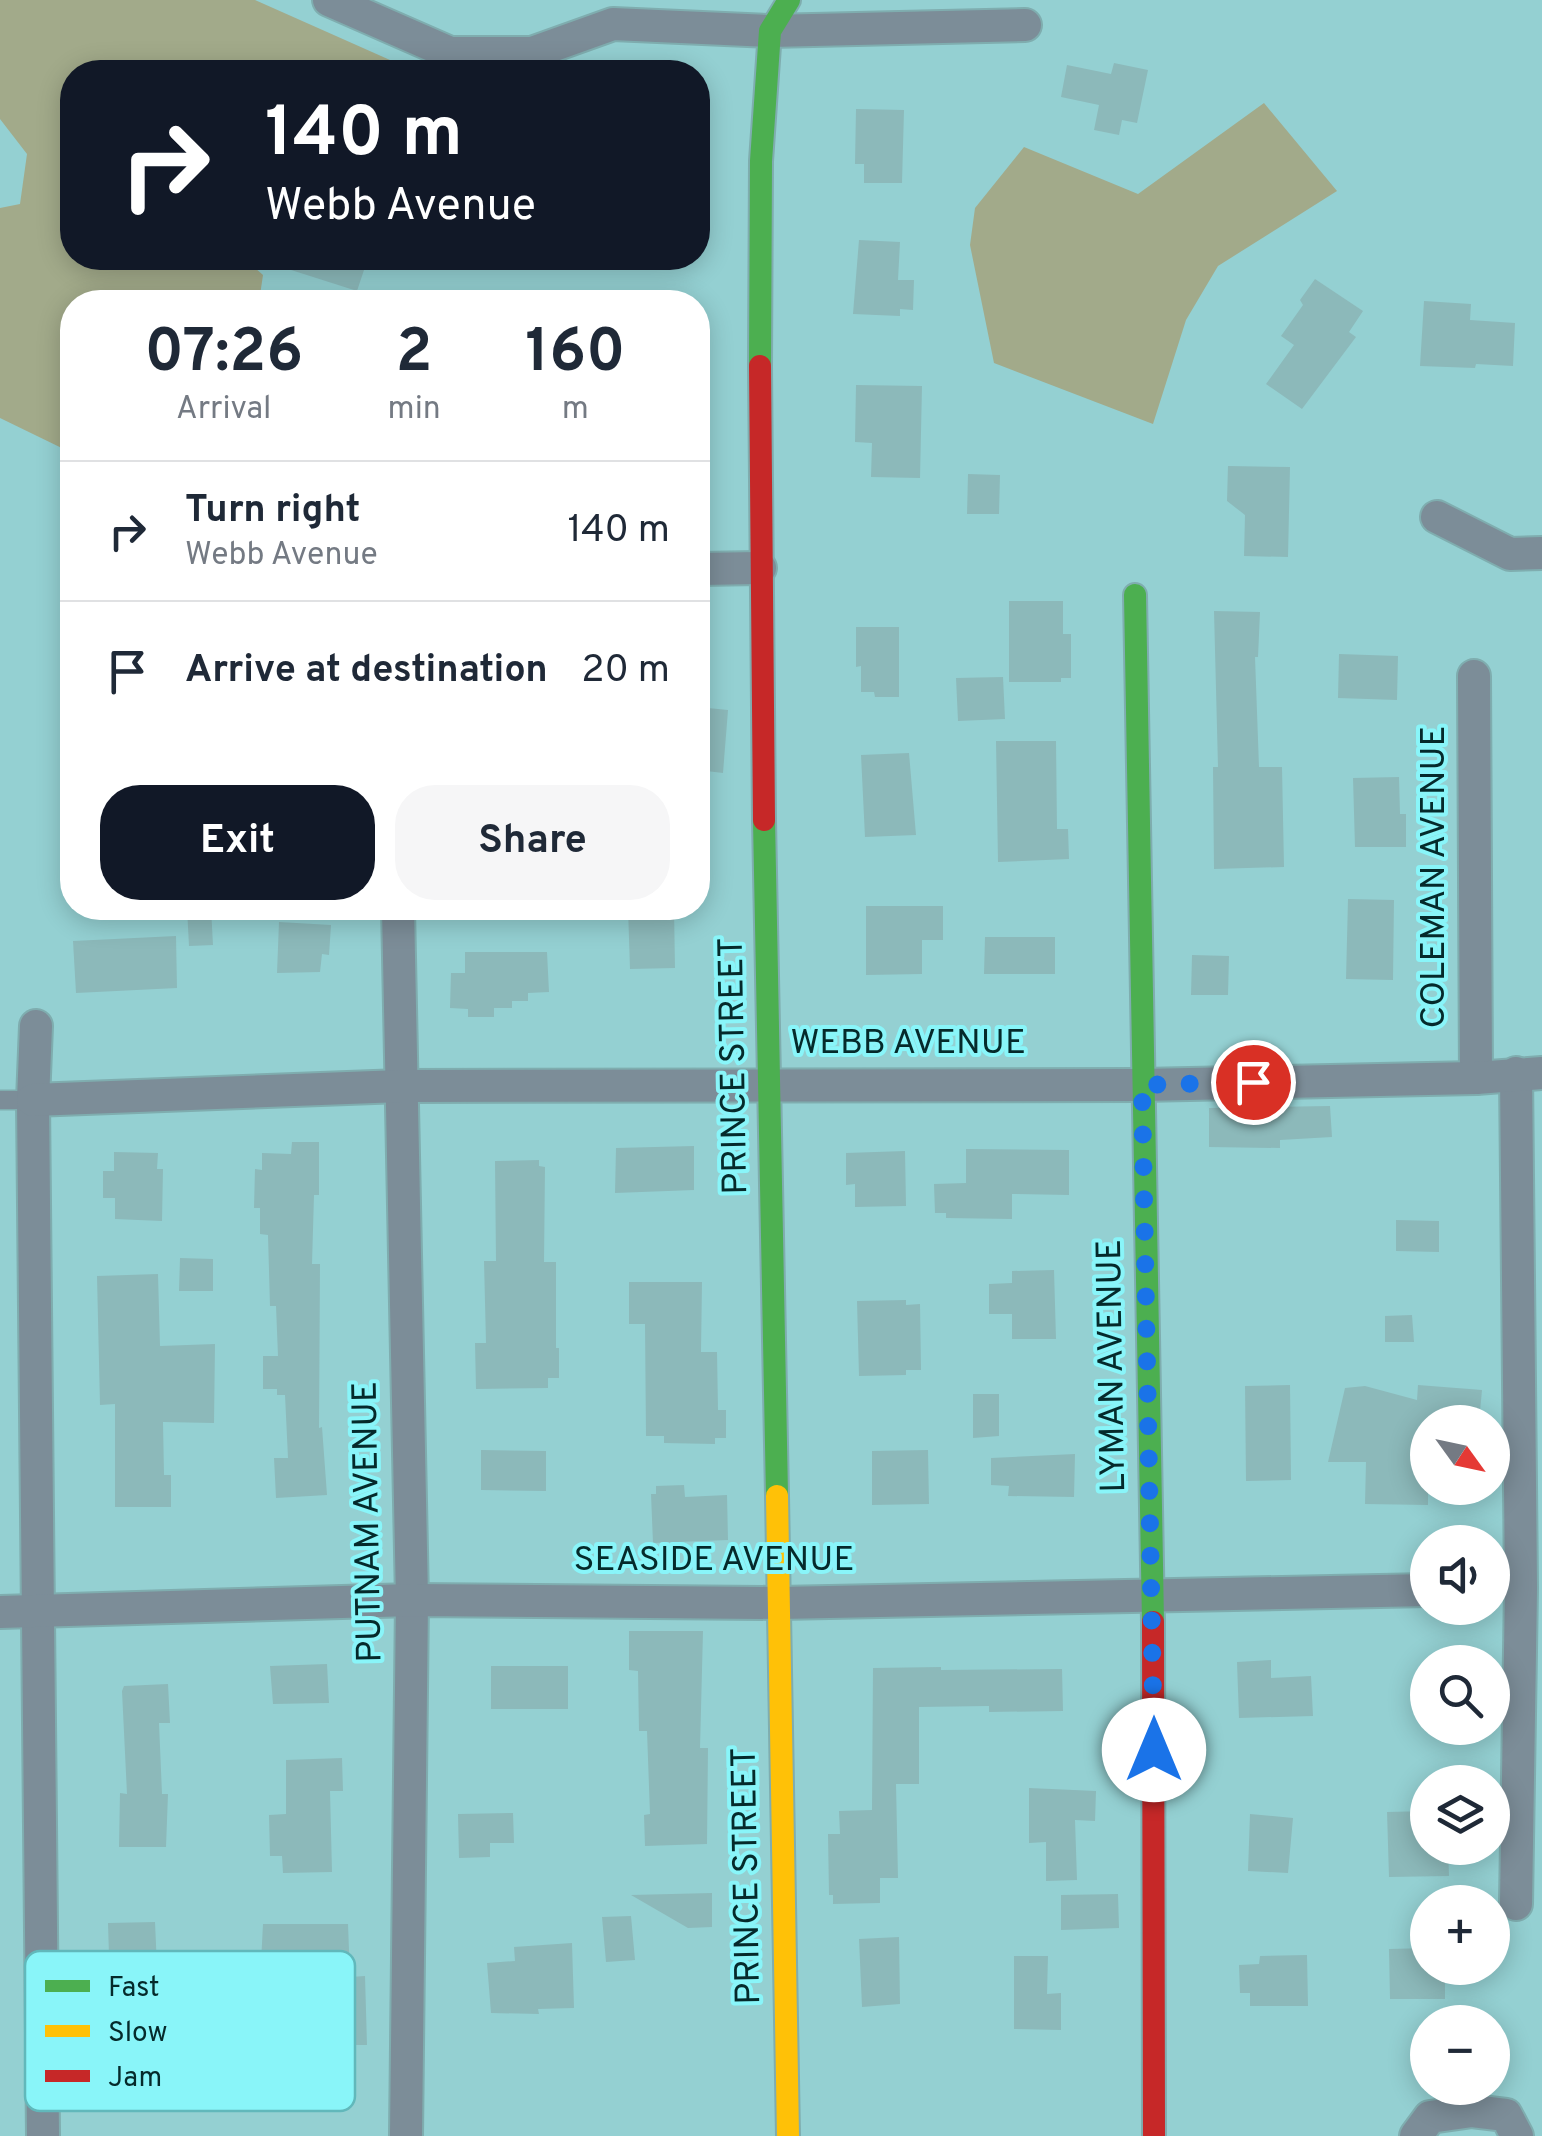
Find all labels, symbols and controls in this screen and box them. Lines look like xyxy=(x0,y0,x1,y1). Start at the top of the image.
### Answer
text: 140 m xyxy=(265,92,463,181)
icon: right xyxy=(100,100,230,230)
text: Webb Avenue xyxy=(265,179,536,236)
text: 07:26 xyxy=(144,317,303,393)
text: 2 xyxy=(396,317,433,393)
text: 160 xyxy=(525,317,626,393)
text: Arrival xyxy=(176,390,271,430)
text: min xyxy=(388,390,441,430)
text: m xyxy=(562,390,589,430)
text: Turn right xyxy=(185,487,360,536)
icon: right xyxy=(100,504,155,559)
text: 140 m xyxy=(567,507,670,556)
text: Webb Avenue xyxy=(185,536,378,576)
icon: arrive xyxy=(100,644,155,699)
text: Arrive at destination xyxy=(185,647,548,696)
text: 20 m xyxy=(581,647,670,696)
street label: COLEMAN AVENUE xyxy=(1413,725,1457,1029)
button: Exit xyxy=(100,785,375,900)
button: Share xyxy=(395,785,670,900)
street label: PRINCE STREET xyxy=(711,937,759,1195)
street label: WEBB AVENUE xyxy=(790,1022,1026,1066)
pin xyxy=(1211,1040,1296,1125)
icon: arrive xyxy=(1226,1055,1281,1110)
street label: LYMAN AVENUE xyxy=(1089,1239,1137,1493)
street label: PUTNAM AVENUE xyxy=(345,1381,393,1663)
north arrow xyxy=(1410,1405,1510,1505)
map controls xyxy=(1410,1405,1510,2105)
button: sound xyxy=(1410,1525,1510,1625)
street label: SEASIDE AVENUE xyxy=(574,1539,854,1583)
button: search xyxy=(1410,1645,1510,1745)
position arrow xyxy=(1102,1698,1206,1802)
street label: PRINCE STREET xyxy=(724,1747,772,2005)
button: layers xyxy=(1410,1765,1510,1865)
button: + xyxy=(1410,1885,1510,1985)
legend xyxy=(25,1951,355,2111)
text: Fast xyxy=(108,1971,160,2007)
button: − xyxy=(1410,2005,1510,2105)
text: Slow xyxy=(108,2016,167,2052)
text: Jam xyxy=(108,2061,162,2097)

